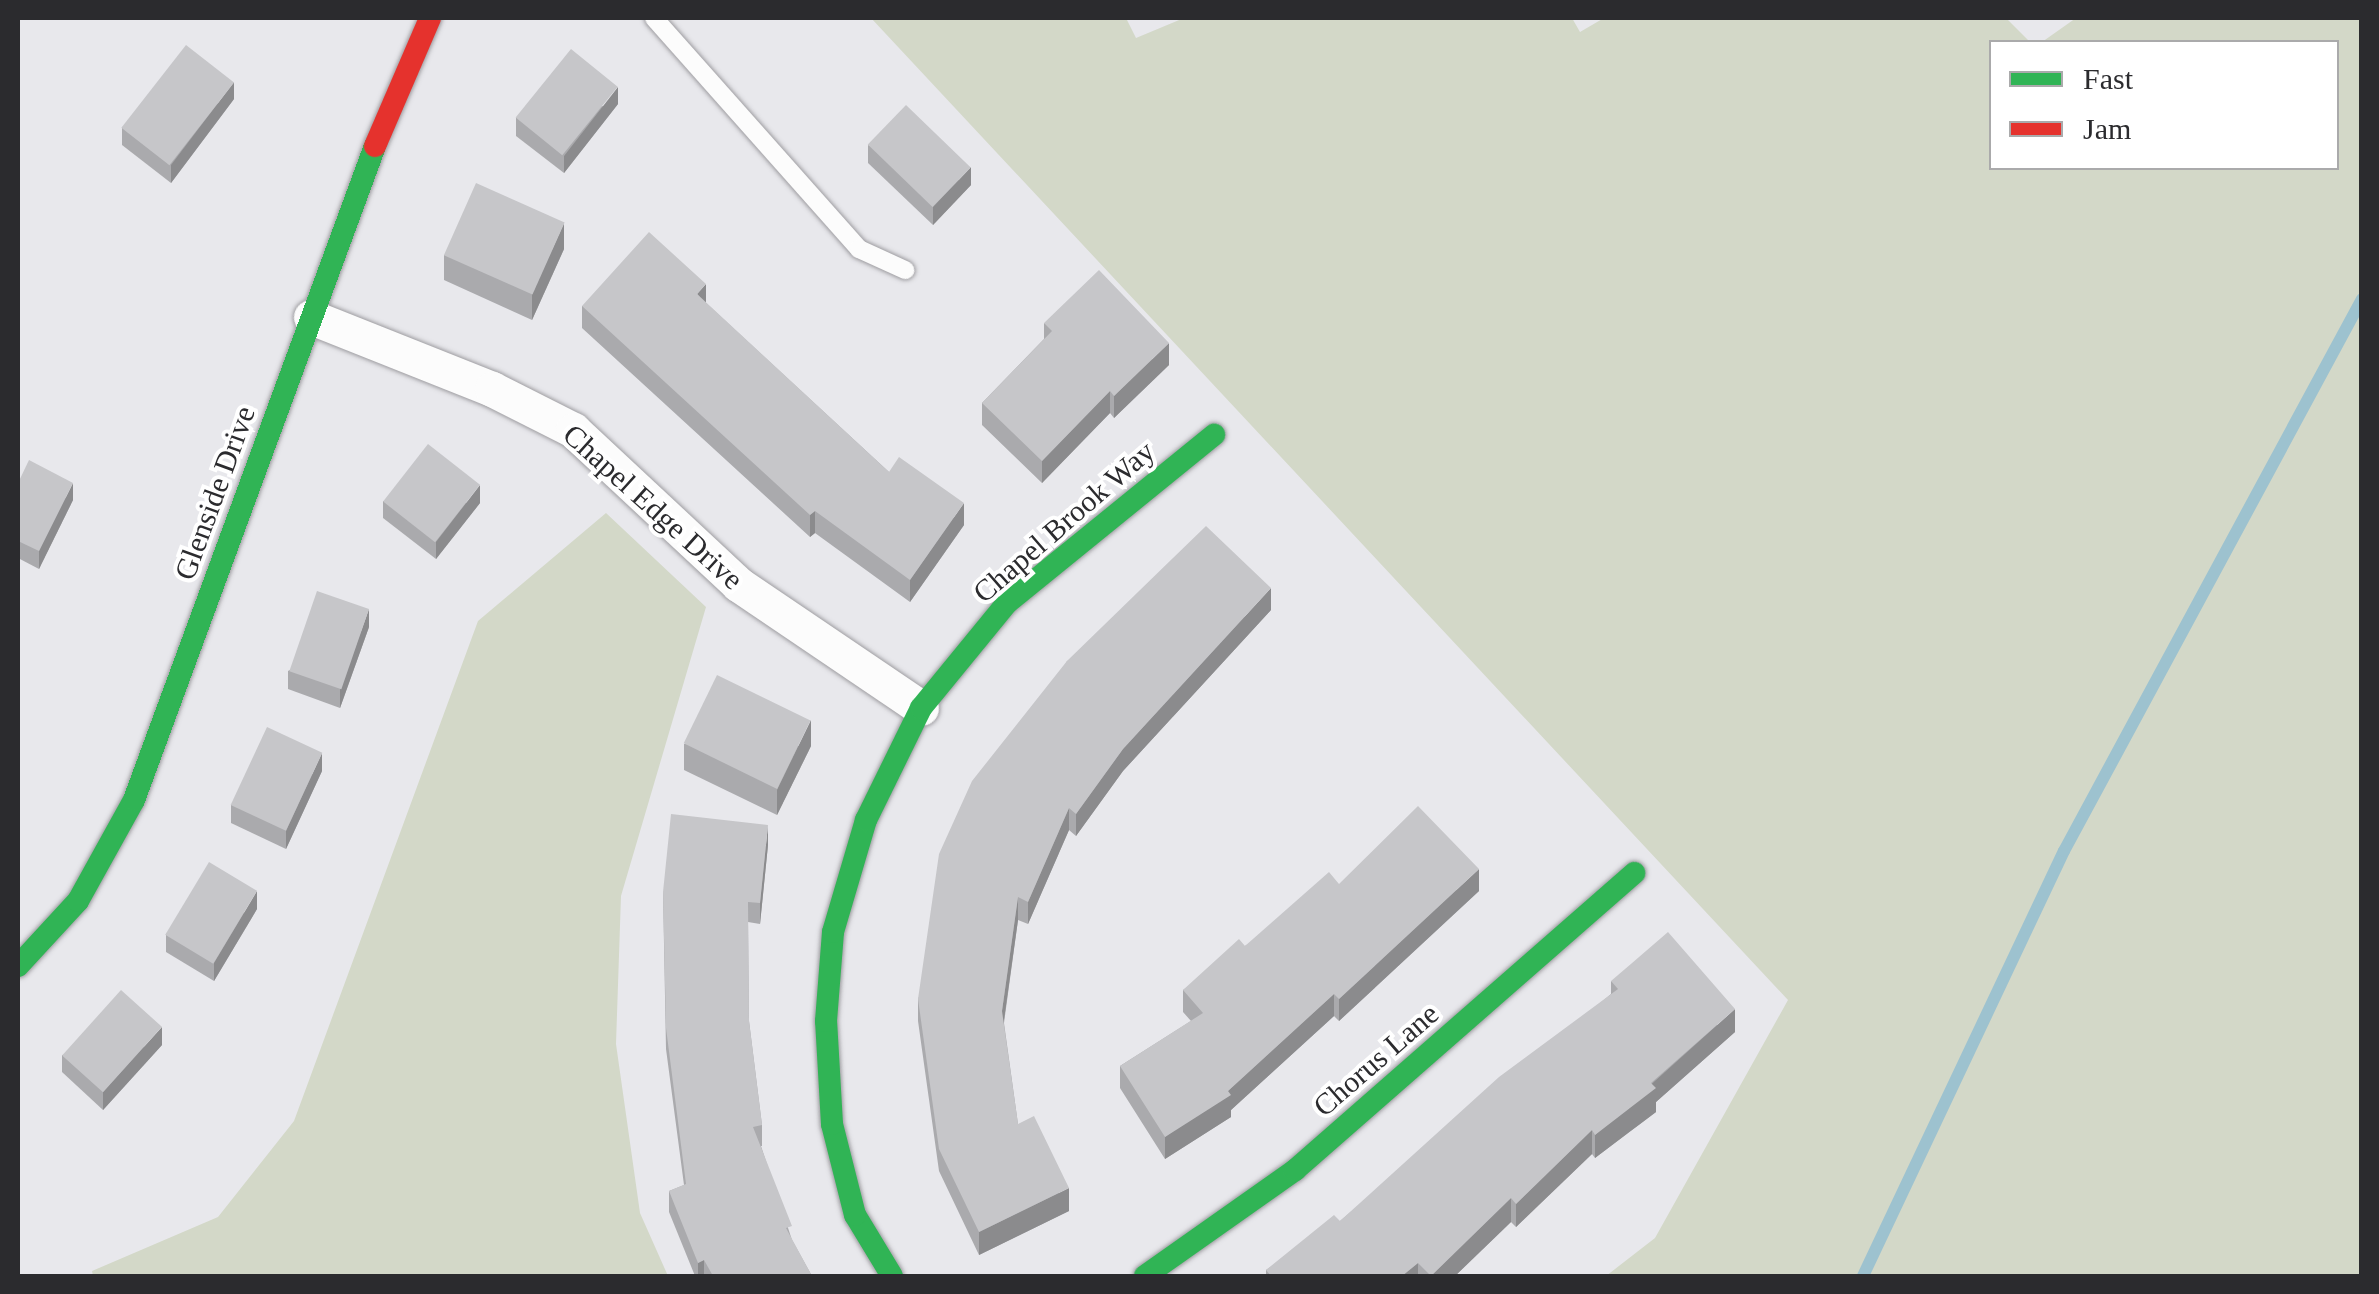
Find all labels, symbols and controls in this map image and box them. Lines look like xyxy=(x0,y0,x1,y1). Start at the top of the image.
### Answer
legend xyxy=(1989,40,2339,170)
text: Fast xyxy=(2083,62,2133,95)
text: Jam xyxy=(2083,112,2131,145)
street label: Glenside Drive xyxy=(167,401,263,585)
street label: Chapel Edge Drive xyxy=(556,417,750,597)
street label: Chapel Brook Way xyxy=(966,433,1162,611)
street label: Chorus Lane xyxy=(1306,996,1446,1124)

